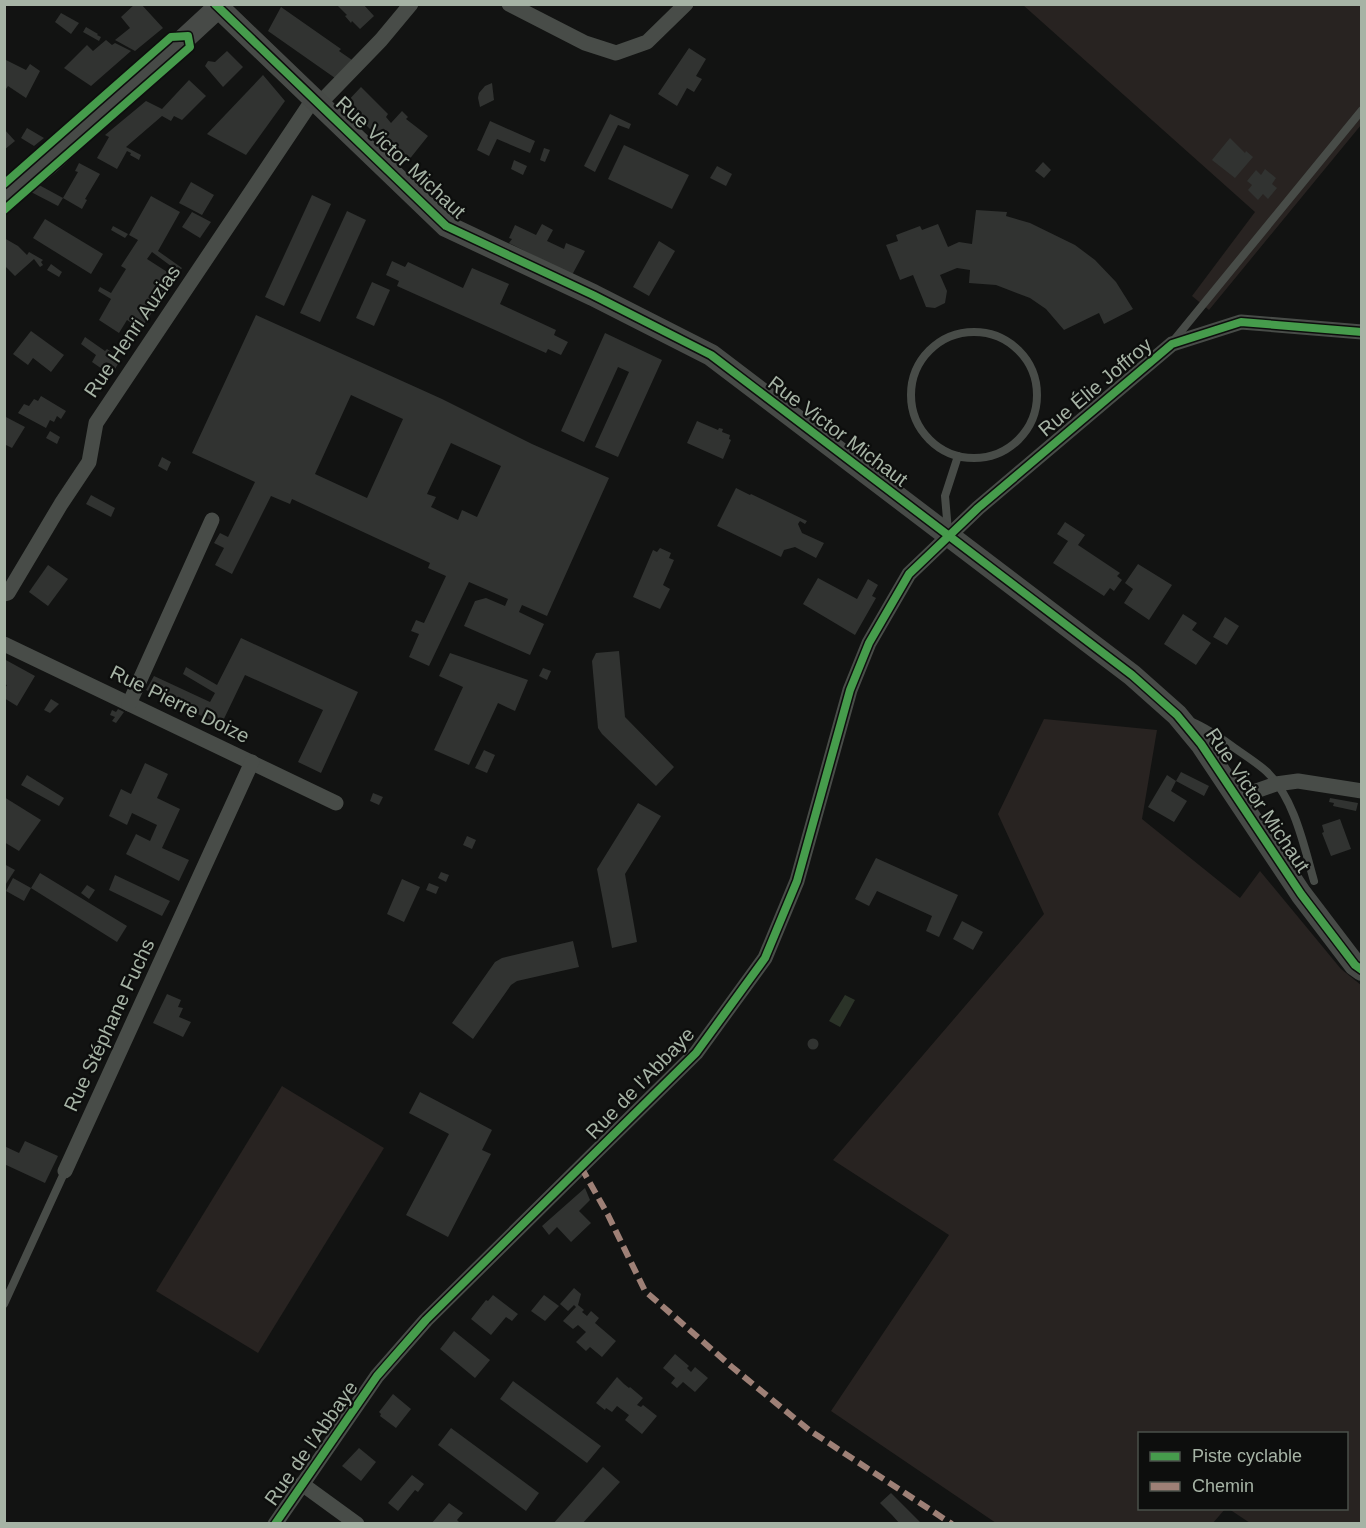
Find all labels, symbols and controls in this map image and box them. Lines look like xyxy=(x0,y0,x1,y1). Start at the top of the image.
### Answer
street label: Rue Victor Michaut xyxy=(332,91,470,223)
street label: Rue Henri Auzias xyxy=(80,261,184,401)
street label: Rue Élie Joffroy xyxy=(1034,333,1156,441)
street label: Rue Victor Michaut xyxy=(764,371,912,491)
street label: Rue Pierre Doize xyxy=(107,661,253,747)
street label: Rue Victor Michaut xyxy=(1202,724,1315,876)
street label: Rue Stéphane Fuchs xyxy=(59,935,159,1115)
street label: Rue de l'Abbaye xyxy=(581,1023,699,1143)
street label: Rue de l'Abbaye xyxy=(260,1377,362,1509)
legend xyxy=(1138,1432,1348,1510)
text: Piste cyclable xyxy=(1192,1446,1302,1466)
text: Chemin xyxy=(1192,1476,1254,1496)

